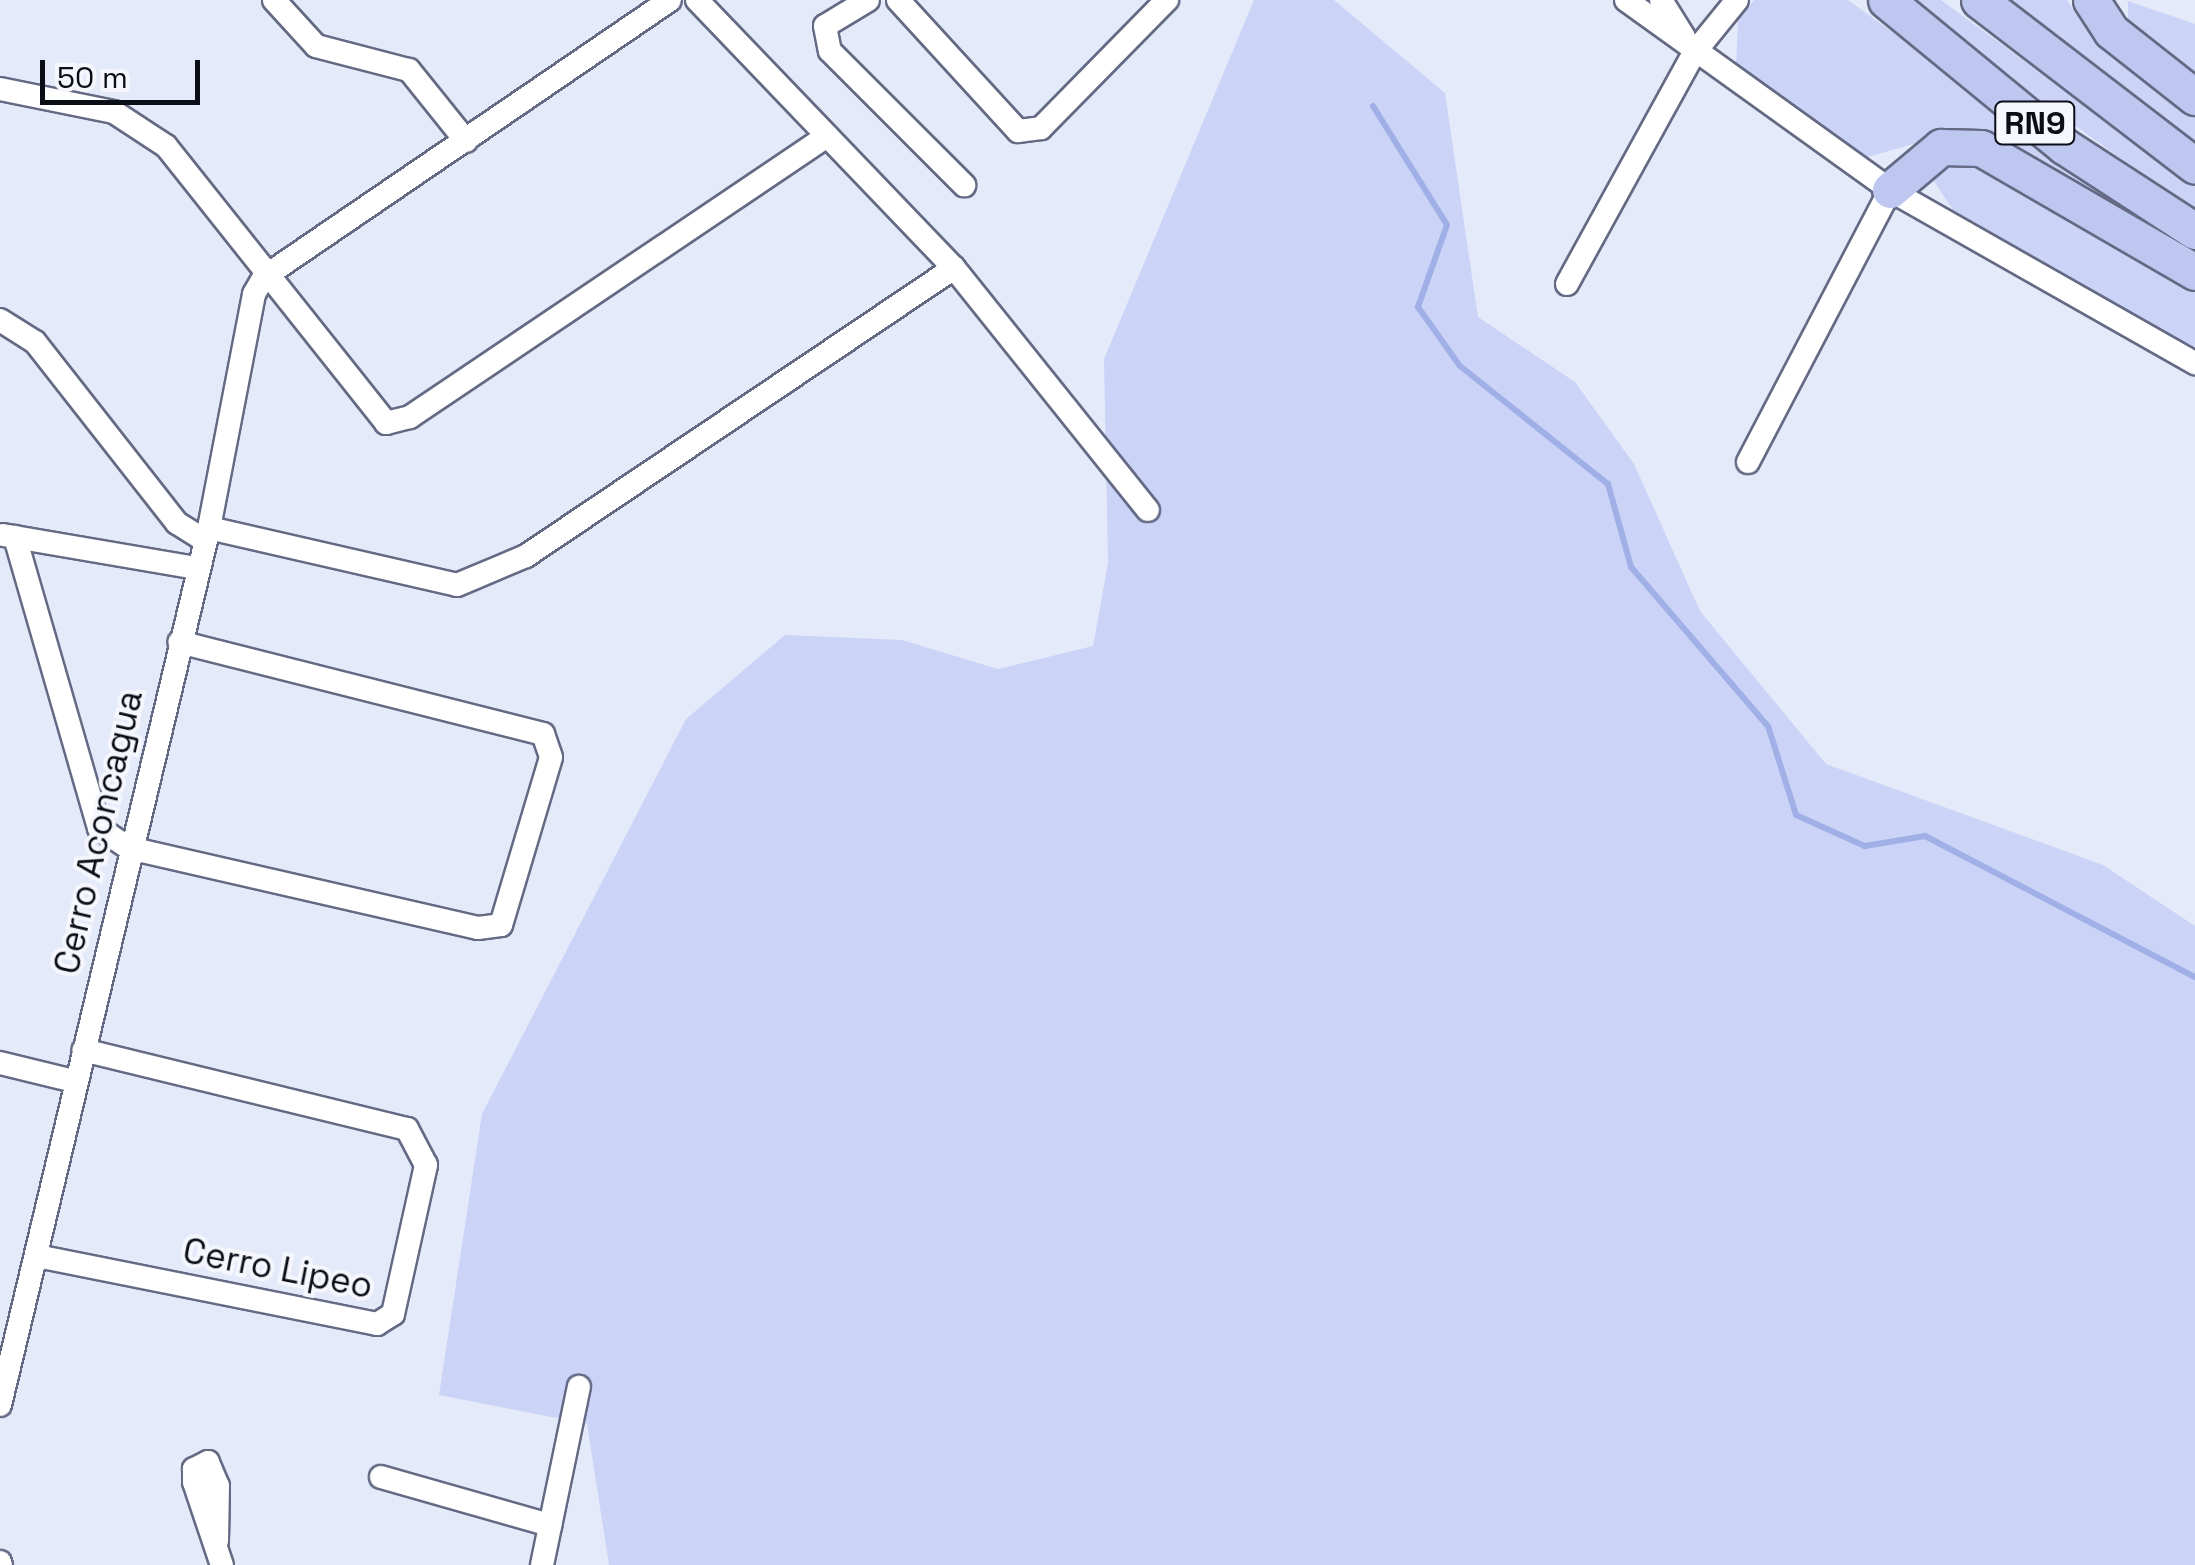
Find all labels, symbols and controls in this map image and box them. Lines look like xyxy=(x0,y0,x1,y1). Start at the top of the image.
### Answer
scale bar xyxy=(45,40,205,102)
text: 50 m xyxy=(57,58,128,97)
road number: RN9 xyxy=(1992,96,2078,150)
street label: Cerro Aconcagua xyxy=(45,686,151,978)
street label: Cerro Lipeo xyxy=(180,1229,376,1307)

